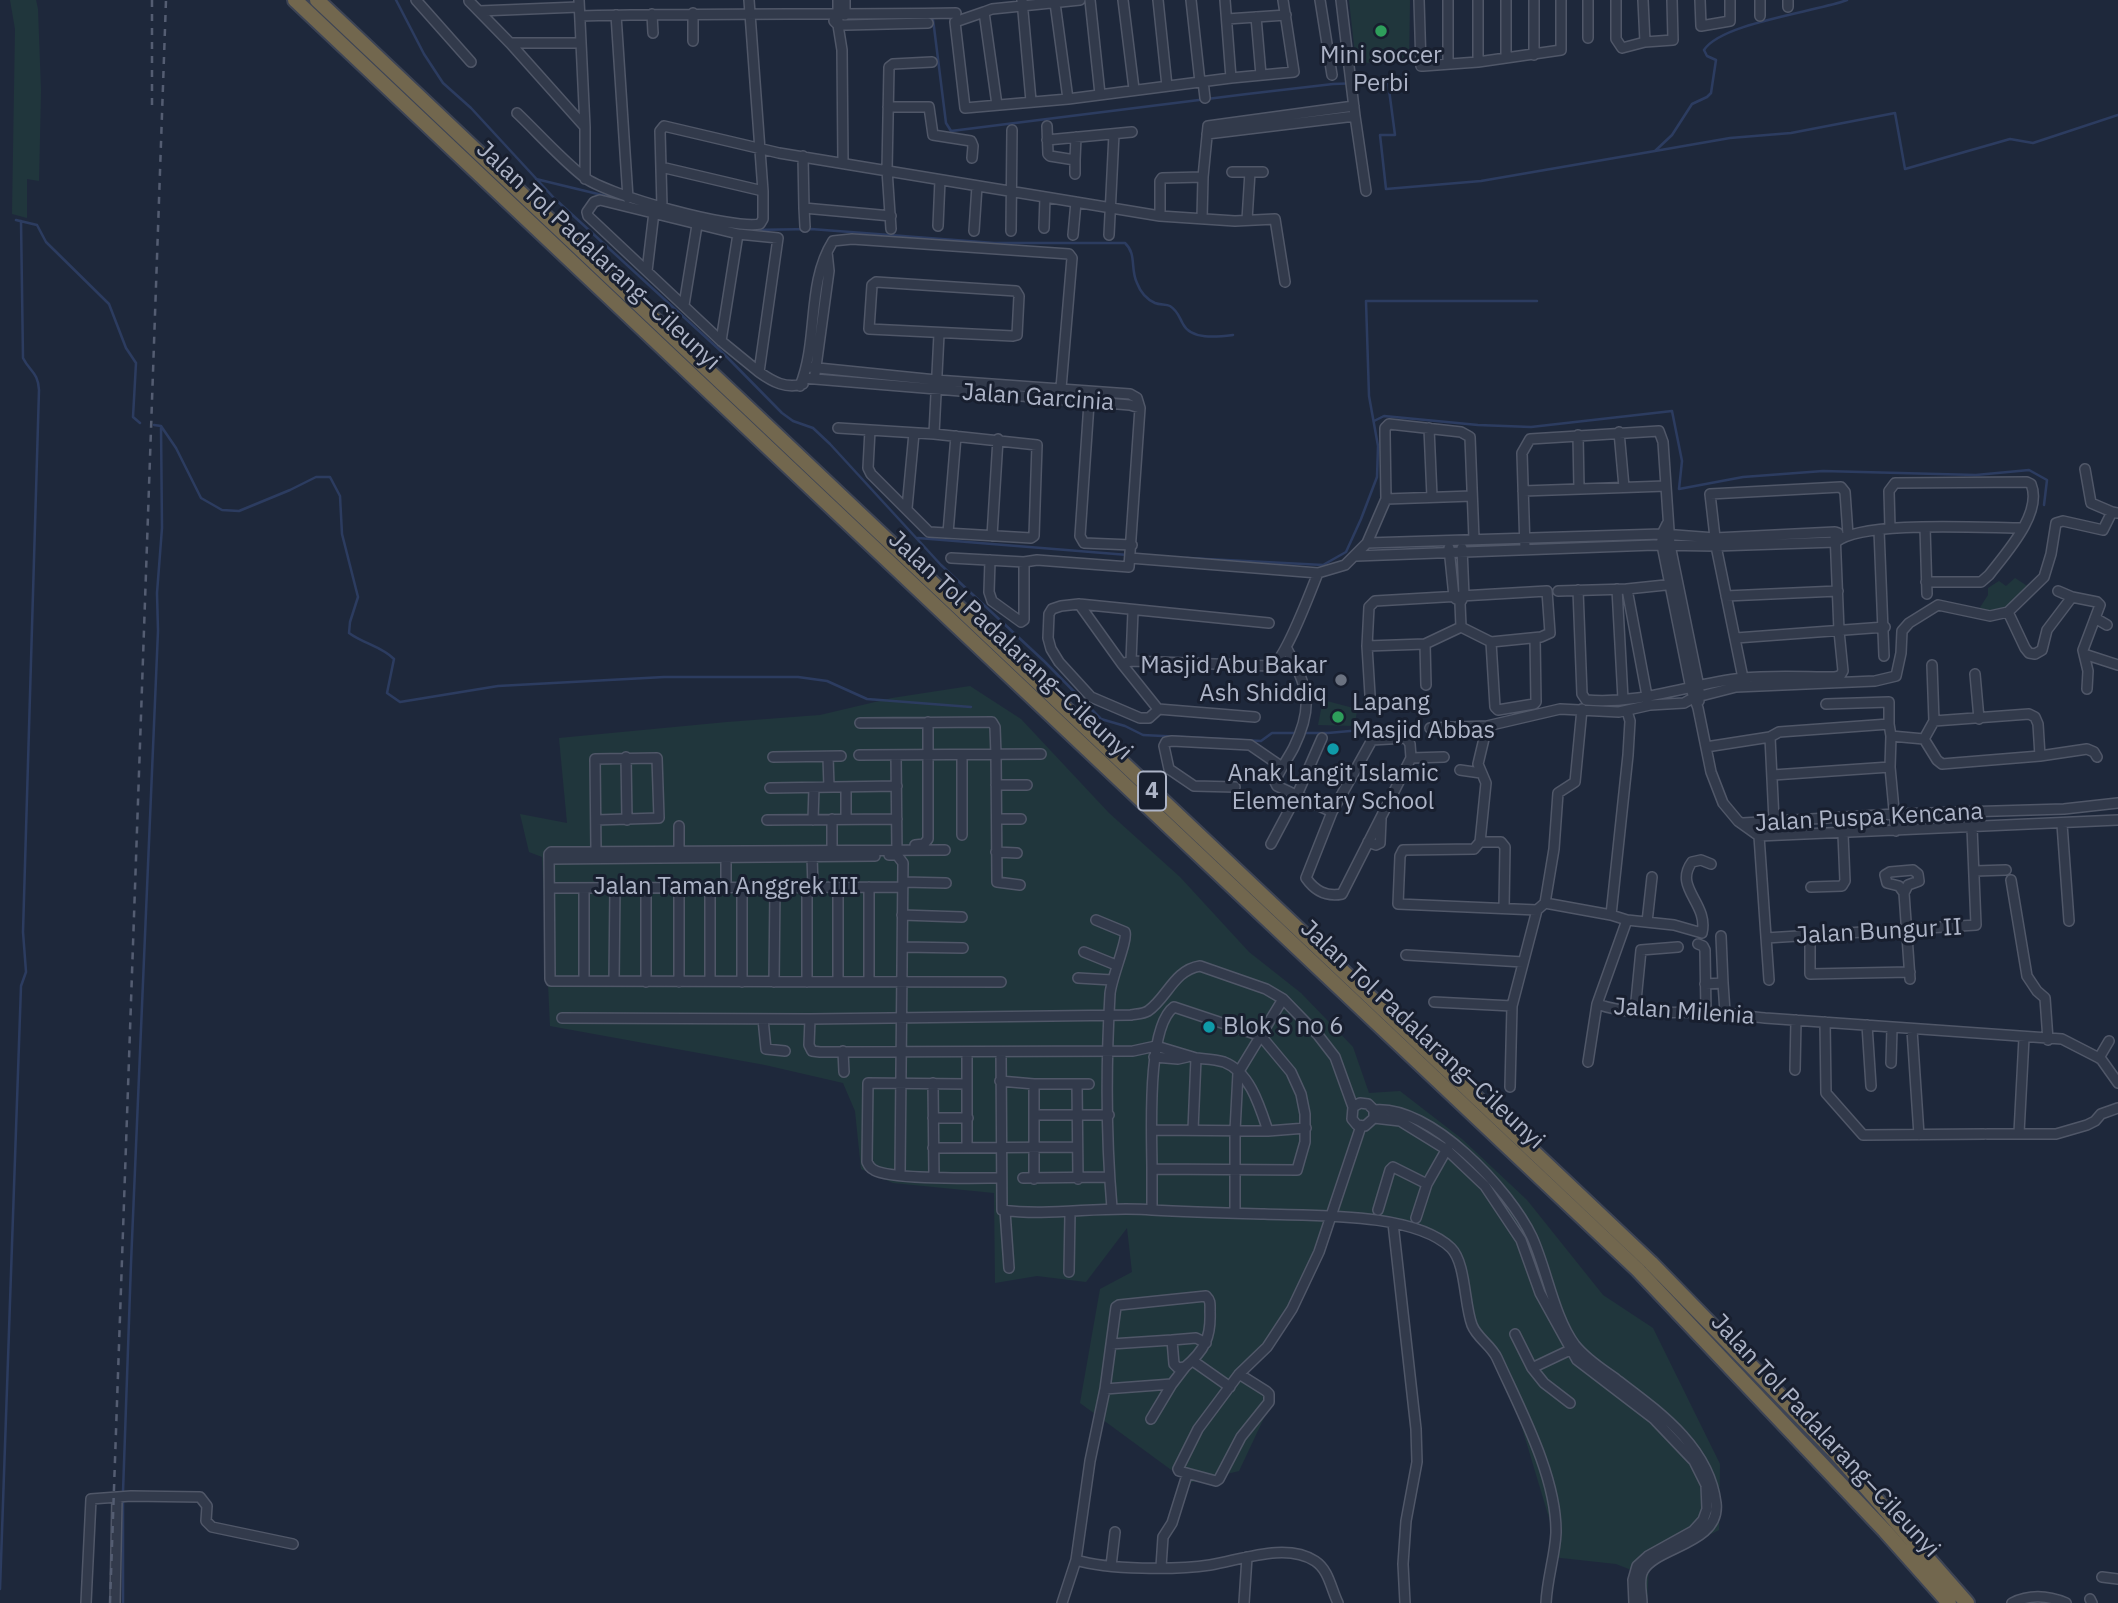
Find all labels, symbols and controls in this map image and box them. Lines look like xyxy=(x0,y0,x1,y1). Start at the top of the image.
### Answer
marker: Mini soccer Perbi xyxy=(1373,23,1389,39)
place label: Mini soccer Perbi xyxy=(1320,42,1442,98)
street label: Jalan Tol Padalarang–Cileunyi xyxy=(470,135,726,377)
street label: Jalan Garcinia xyxy=(961,378,1115,418)
street label: Jalan Tol Padalarang–Cileunyi xyxy=(882,525,1138,767)
place label: Masjid Abu Bakar Ash Shiddiq xyxy=(1140,652,1327,708)
marker: Masjid Abu Bakar Ash Shiddiq xyxy=(1333,672,1349,688)
place label: Lapang Masjid Abbas xyxy=(1352,689,1495,745)
marker: Lapang Masjid Abbas xyxy=(1330,709,1346,725)
marker: Anak Langit Islamic Elementary School xyxy=(1325,741,1341,757)
place label: Anak Langit Islamic Elementary School xyxy=(1227,760,1439,816)
road number: 4 xyxy=(1138,772,1166,810)
street label: Jalan Puspa Kencana xyxy=(1754,798,1984,838)
street label: Jalan Taman Anggrek III xyxy=(593,873,859,901)
street label: Jalan Bungur II xyxy=(1795,913,1963,951)
street label: Jalan Tol Padalarang–Cileunyi xyxy=(1294,914,1550,1156)
street label: Jalan Milenia xyxy=(1612,993,1756,1031)
place label: Blok S no 6 xyxy=(1223,1013,1344,1041)
marker: Blok S no 6 xyxy=(1201,1019,1217,1035)
street label: Jalan Tol Padalarang–Cileunyi xyxy=(1704,1308,1946,1564)

